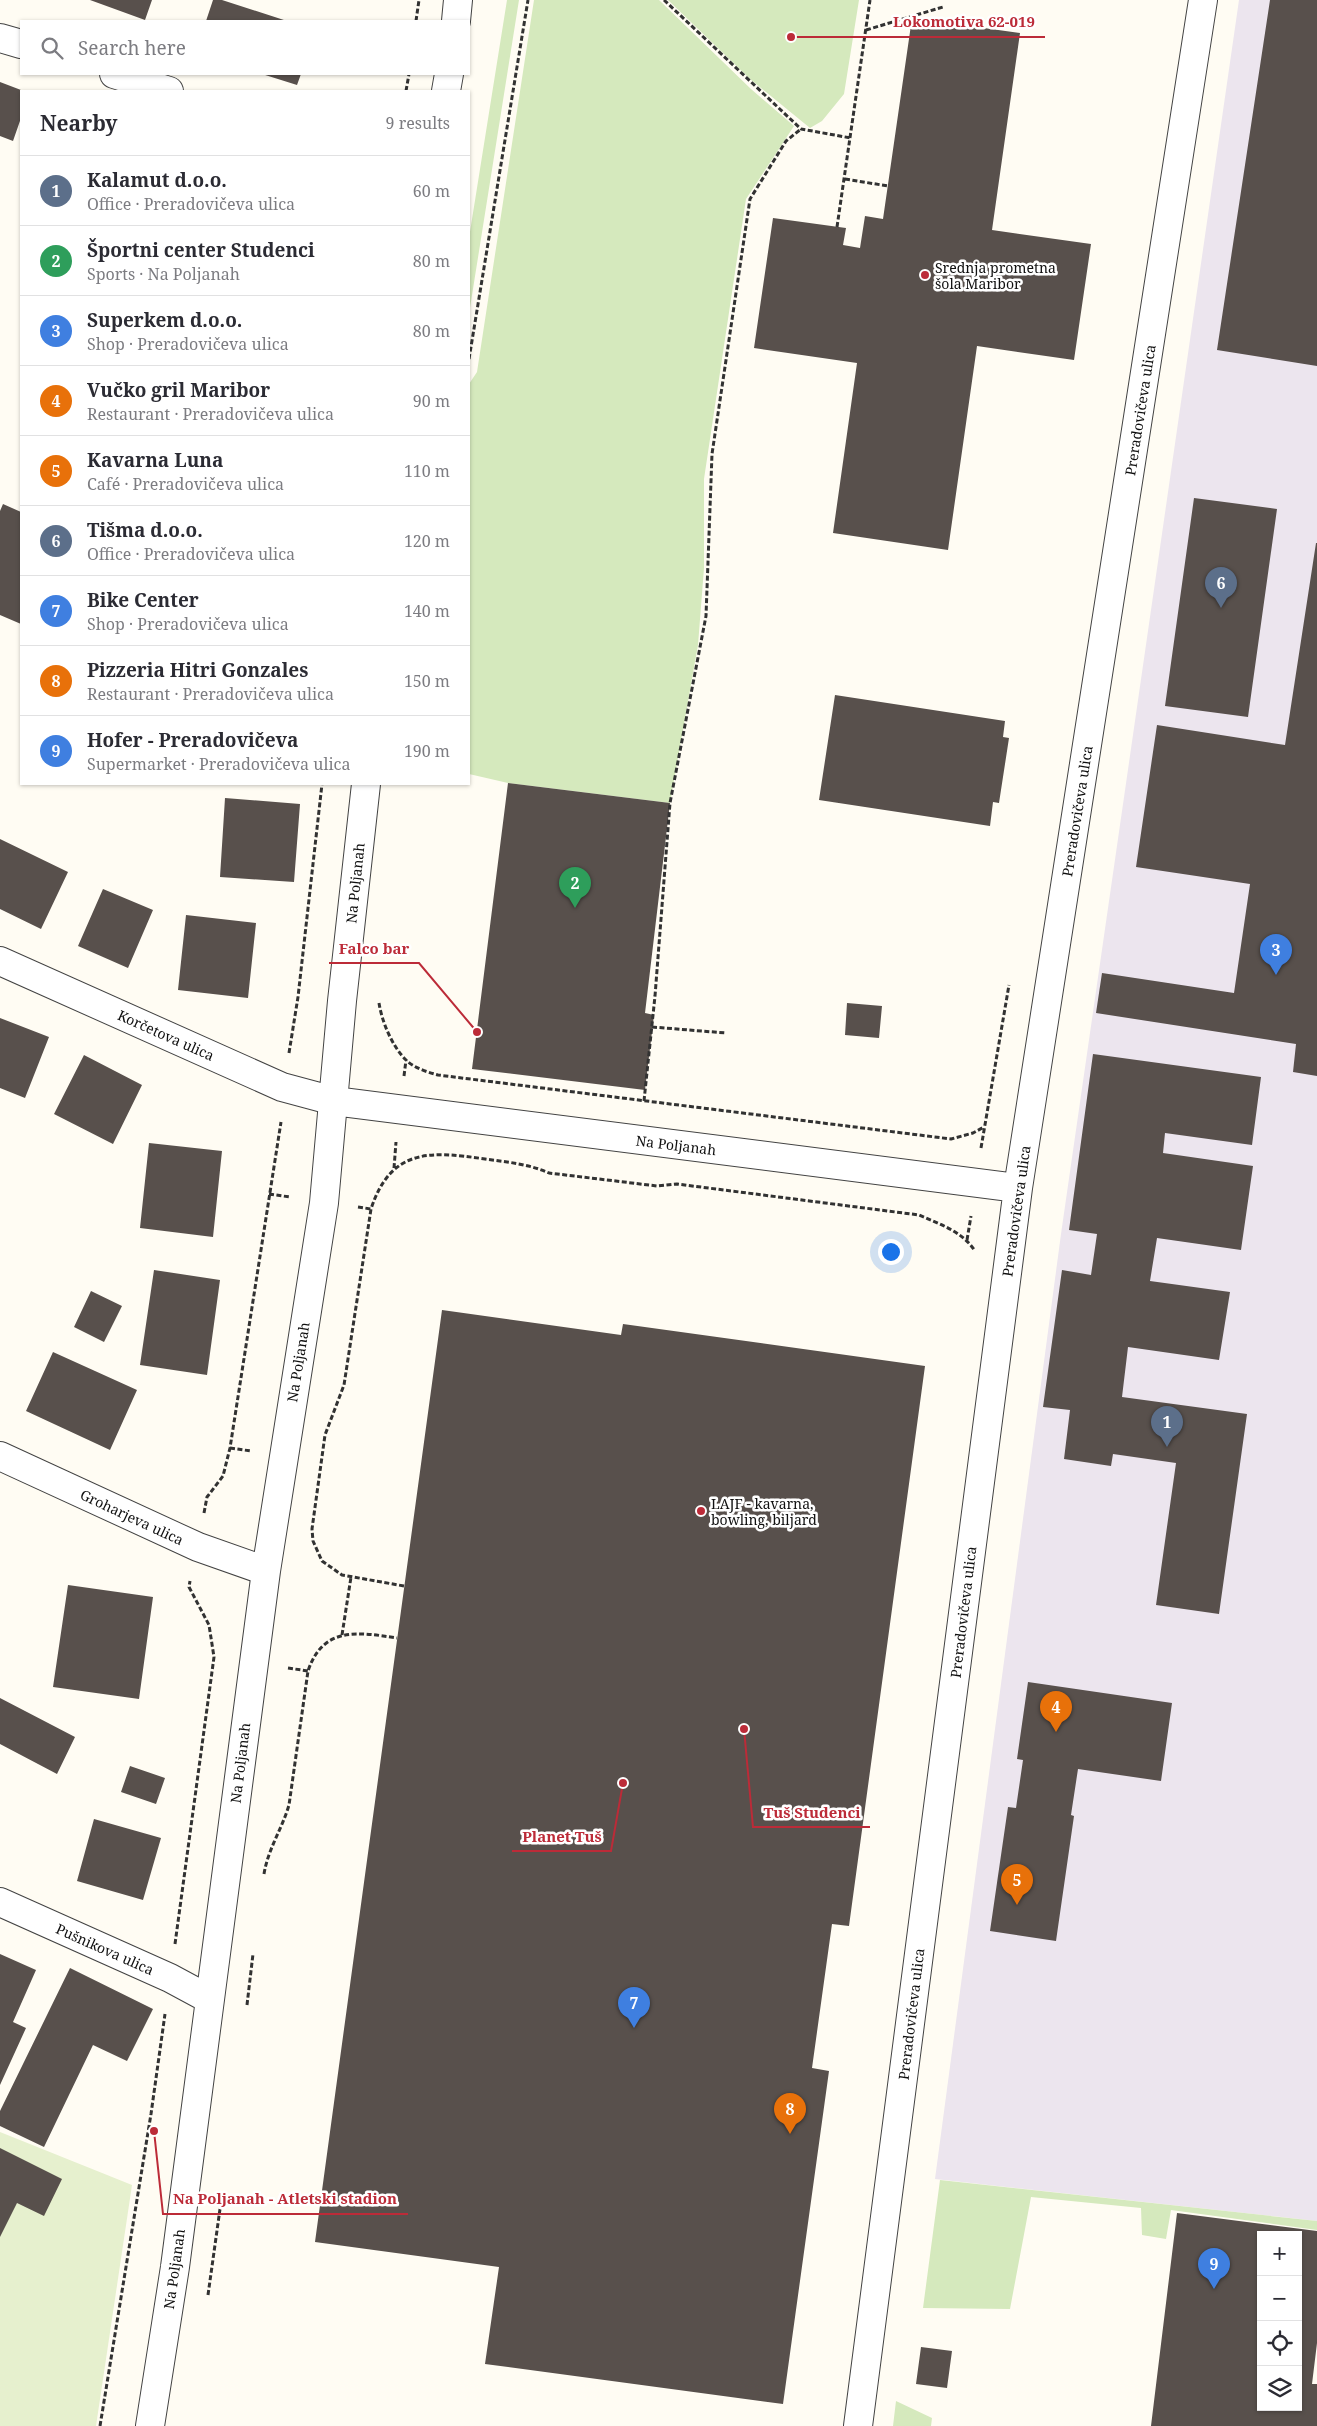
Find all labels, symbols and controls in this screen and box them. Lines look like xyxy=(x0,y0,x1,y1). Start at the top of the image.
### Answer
callout: Lokomotiva 62-019 xyxy=(883,7,1045,37)
text: Lokomotiva 62-019 xyxy=(893,11,1035,31)
search box xyxy=(20,20,470,75)
icon: search xyxy=(38,34,66,62)
text: Search here xyxy=(78,35,186,61)
text: Nearby xyxy=(40,109,118,137)
text: 9 results xyxy=(386,112,450,134)
text: Kalamut d.o.o. xyxy=(87,167,227,193)
text: 1 xyxy=(51,180,61,202)
text: 60 m xyxy=(413,180,450,202)
text: Office · Preradovičeva ulica xyxy=(87,193,295,215)
text: Športni center Studenci xyxy=(87,237,315,263)
text: 2 xyxy=(51,250,61,272)
text: 80 m xyxy=(413,250,450,272)
place label: Srednja prometna šola Maribor xyxy=(935,258,1056,293)
text: Sports · Na Poljanah xyxy=(87,263,240,285)
marker: Srednja prometna šola Maribor xyxy=(919,269,931,281)
text: Superkem d.o.o. xyxy=(87,307,242,333)
text: 3 xyxy=(51,320,61,342)
text: 80 m xyxy=(413,320,450,342)
text: Shop · Preradovičeva ulica xyxy=(87,333,289,355)
street label: Preradovičeva ulica xyxy=(1120,343,1160,477)
text: Vučko gril Maribor xyxy=(87,377,270,403)
text: 4 xyxy=(51,390,61,412)
text: 90 m xyxy=(413,390,450,412)
text: Restaurant · Preradovičeva ulica xyxy=(87,403,334,425)
text: Kavarna Luna xyxy=(87,447,223,473)
text: 5 xyxy=(51,460,61,482)
text: 110 m xyxy=(404,460,450,482)
text: Café · Preradovičeva ulica xyxy=(87,473,284,495)
text: Tišma d.o.o. xyxy=(87,517,203,543)
text: 6 xyxy=(51,530,61,552)
text: 120 m xyxy=(404,530,450,552)
text: Office · Preradovičeva ulica xyxy=(87,543,295,565)
pin: 6 xyxy=(1205,567,1237,608)
text: Bike Center xyxy=(87,587,199,613)
text: 7 xyxy=(51,600,61,622)
text: 140 m xyxy=(404,600,450,622)
text: Shop · Preradovičeva ulica xyxy=(87,613,289,635)
text: Pizzeria Hitri Gonzales xyxy=(87,657,308,683)
text: 8 xyxy=(51,670,61,692)
text: 150 m xyxy=(404,670,450,692)
text: Restaurant · Preradovičeva ulica xyxy=(87,683,334,705)
text: Hofer - Preradovičeva xyxy=(87,727,298,753)
text: 9 xyxy=(51,740,61,762)
text: 190 m xyxy=(404,740,450,762)
street label: Preradovičeva ulica xyxy=(1057,744,1097,878)
text: Supermarket · Preradovičeva ulica xyxy=(87,753,350,775)
street label: Na Poljanah xyxy=(341,842,369,924)
pin: 2 xyxy=(559,867,591,908)
callout: Falco bar xyxy=(329,933,419,963)
pin: 3 xyxy=(1260,934,1292,975)
text: Falco bar xyxy=(339,938,409,958)
street label: Korčetova ulica xyxy=(115,1005,217,1065)
street label: Na Poljanah xyxy=(635,1131,717,1159)
street label: Preradovičeva ulica xyxy=(997,1144,1035,1278)
your location xyxy=(878,1239,904,1265)
street label: Na Poljanah xyxy=(282,1320,314,1403)
pin: 1 xyxy=(1151,1406,1183,1447)
street label: Groharjeva ulica xyxy=(77,1485,187,1549)
place label: LAJF - kavarna, bowling, biljard xyxy=(711,1494,817,1529)
marker: LAJF - kavarna, bowling, biljard xyxy=(695,1505,707,1517)
street label: Preradovičeva ulica xyxy=(945,1545,981,1679)
pin: 4 xyxy=(1040,1691,1072,1732)
street label: Na Poljanah xyxy=(226,1722,254,1804)
callout: Tuš Studenci xyxy=(753,1797,870,1827)
text: Tuš Studenci xyxy=(763,1802,861,1822)
callout: Planet Tuš xyxy=(512,1821,611,1851)
text: Planet Tuš xyxy=(522,1826,602,1846)
pin: 5 xyxy=(1001,1864,1033,1905)
street label: Pušnikova ulica xyxy=(53,1919,157,1979)
street label: Preradovičeva ulica xyxy=(893,1947,929,2081)
pin: 7 xyxy=(618,1987,650,2028)
pin: 8 xyxy=(774,2093,806,2134)
callout: Na Poljanah - Atletski stadion xyxy=(163,2184,408,2214)
text: Na Poljanah - Atletski stadion xyxy=(173,2188,397,2208)
street label: Na Poljanah xyxy=(159,2227,189,2310)
map controls xyxy=(1257,2231,1302,2411)
button: + xyxy=(1257,2231,1302,2276)
pin: 9 xyxy=(1198,2248,1230,2289)
button: − xyxy=(1257,2276,1302,2321)
button: locate xyxy=(1257,2321,1302,2366)
button: layers xyxy=(1257,2366,1302,2411)

